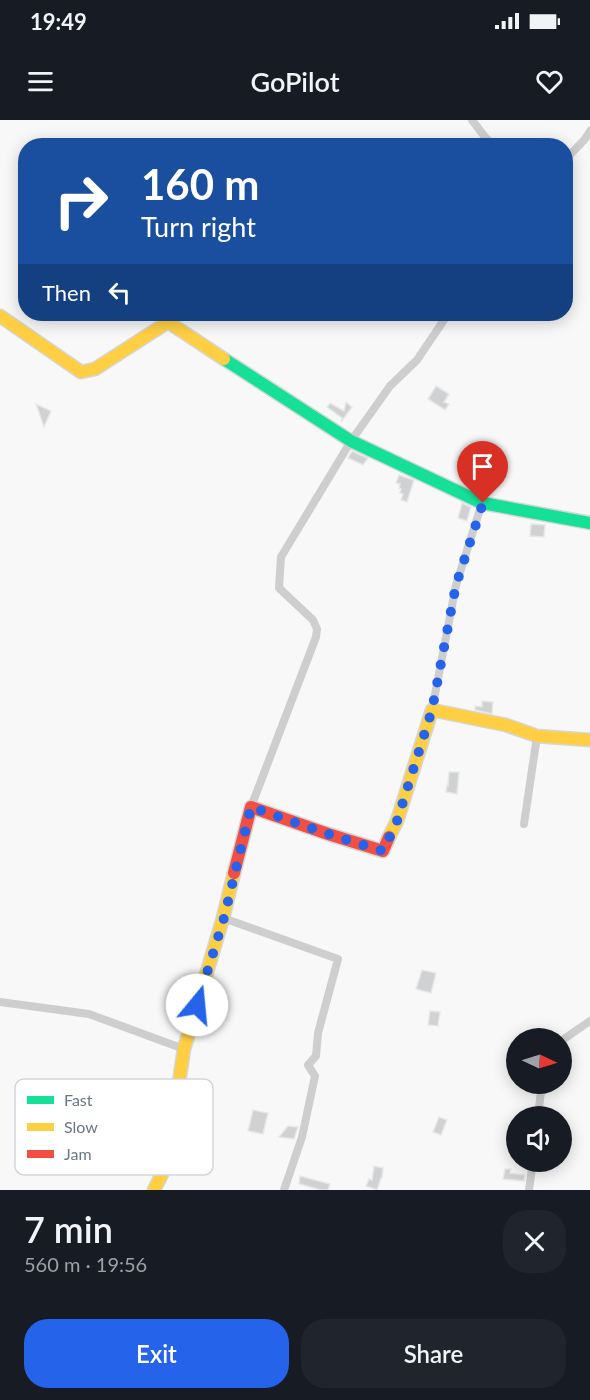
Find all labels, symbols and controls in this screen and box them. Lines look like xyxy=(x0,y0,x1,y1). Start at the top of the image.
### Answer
text: 19:49 xyxy=(30,8,87,35)
icon: menu xyxy=(24,65,57,98)
text: GoPilot xyxy=(250,65,340,98)
icon: heart xyxy=(533,65,566,98)
text: 160 m xyxy=(141,159,259,209)
icon: right xyxy=(42,162,120,240)
text: Turn right xyxy=(141,210,256,243)
icon: left xyxy=(103,276,136,309)
text: Then xyxy=(42,279,91,306)
pin xyxy=(457,441,508,503)
icon: arrive xyxy=(466,450,499,483)
position arrow xyxy=(165,973,229,1037)
north arrow xyxy=(506,1028,572,1094)
map controls xyxy=(506,1028,572,1172)
legend xyxy=(15,1079,213,1175)
text: Fast xyxy=(64,1090,93,1109)
button: sound xyxy=(506,1106,572,1172)
text: Slow xyxy=(64,1117,98,1136)
text: Jam xyxy=(64,1144,92,1163)
text: 7 min xyxy=(24,1207,113,1251)
button: close xyxy=(503,1210,566,1273)
text: 560 m · 19:56 xyxy=(24,1252,147,1276)
button: Exit xyxy=(24,1319,289,1388)
button: Share xyxy=(301,1319,566,1388)

